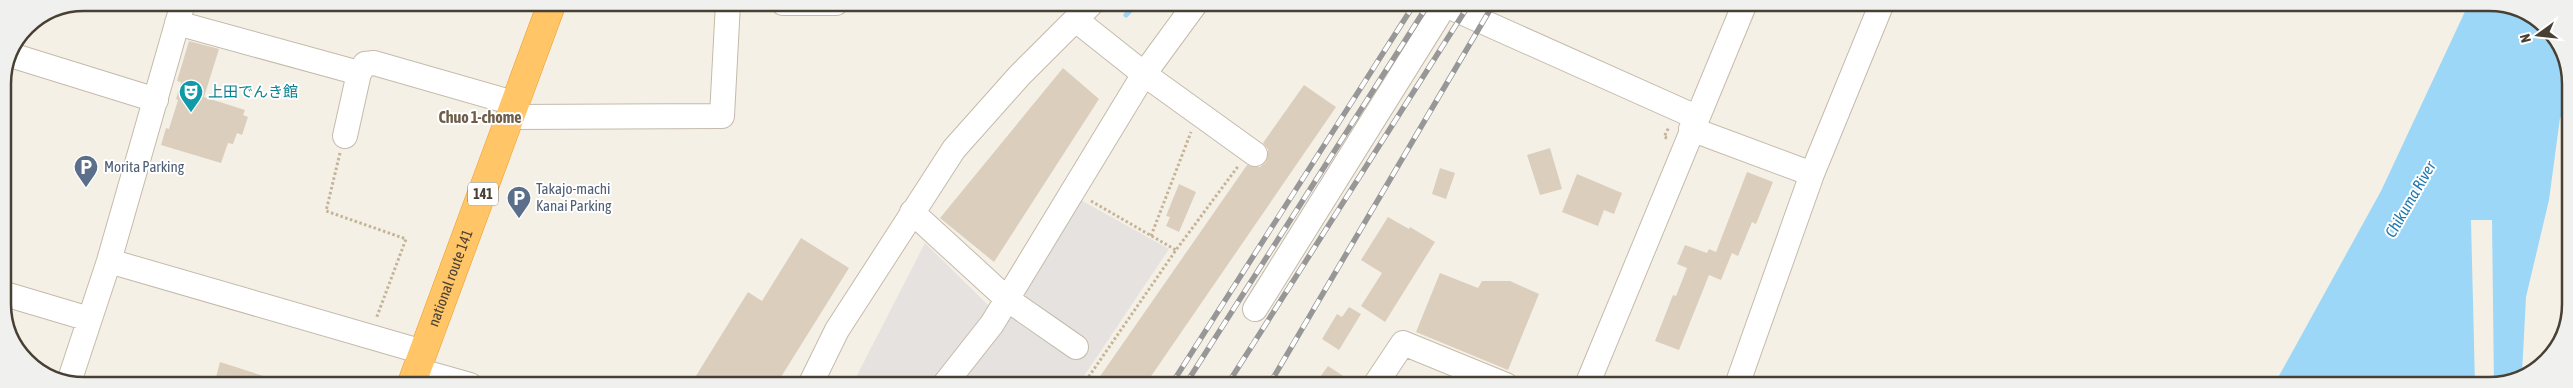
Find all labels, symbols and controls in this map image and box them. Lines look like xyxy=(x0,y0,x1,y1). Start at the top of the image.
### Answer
north arrow xyxy=(2513,10,2563,60)
text: N xyxy=(2517,32,2534,44)
theatre icon: 上田でんき館 xyxy=(178,79,204,113)
place label: 上田でんき館 xyxy=(208,83,298,100)
district label: Chuo 1-chome xyxy=(438,108,522,126)
parking icon: Morita Parking xyxy=(73,154,99,188)
water label: Chikuma River xyxy=(2381,157,2440,240)
place label: Morita Parking xyxy=(104,158,185,175)
place label: Takajo-machi Kanai Parking xyxy=(536,180,612,214)
road number: 141 xyxy=(468,182,498,205)
parking icon: Takajo-machi Kanai Parking xyxy=(506,185,532,219)
street label: national route 141 xyxy=(424,227,476,329)

